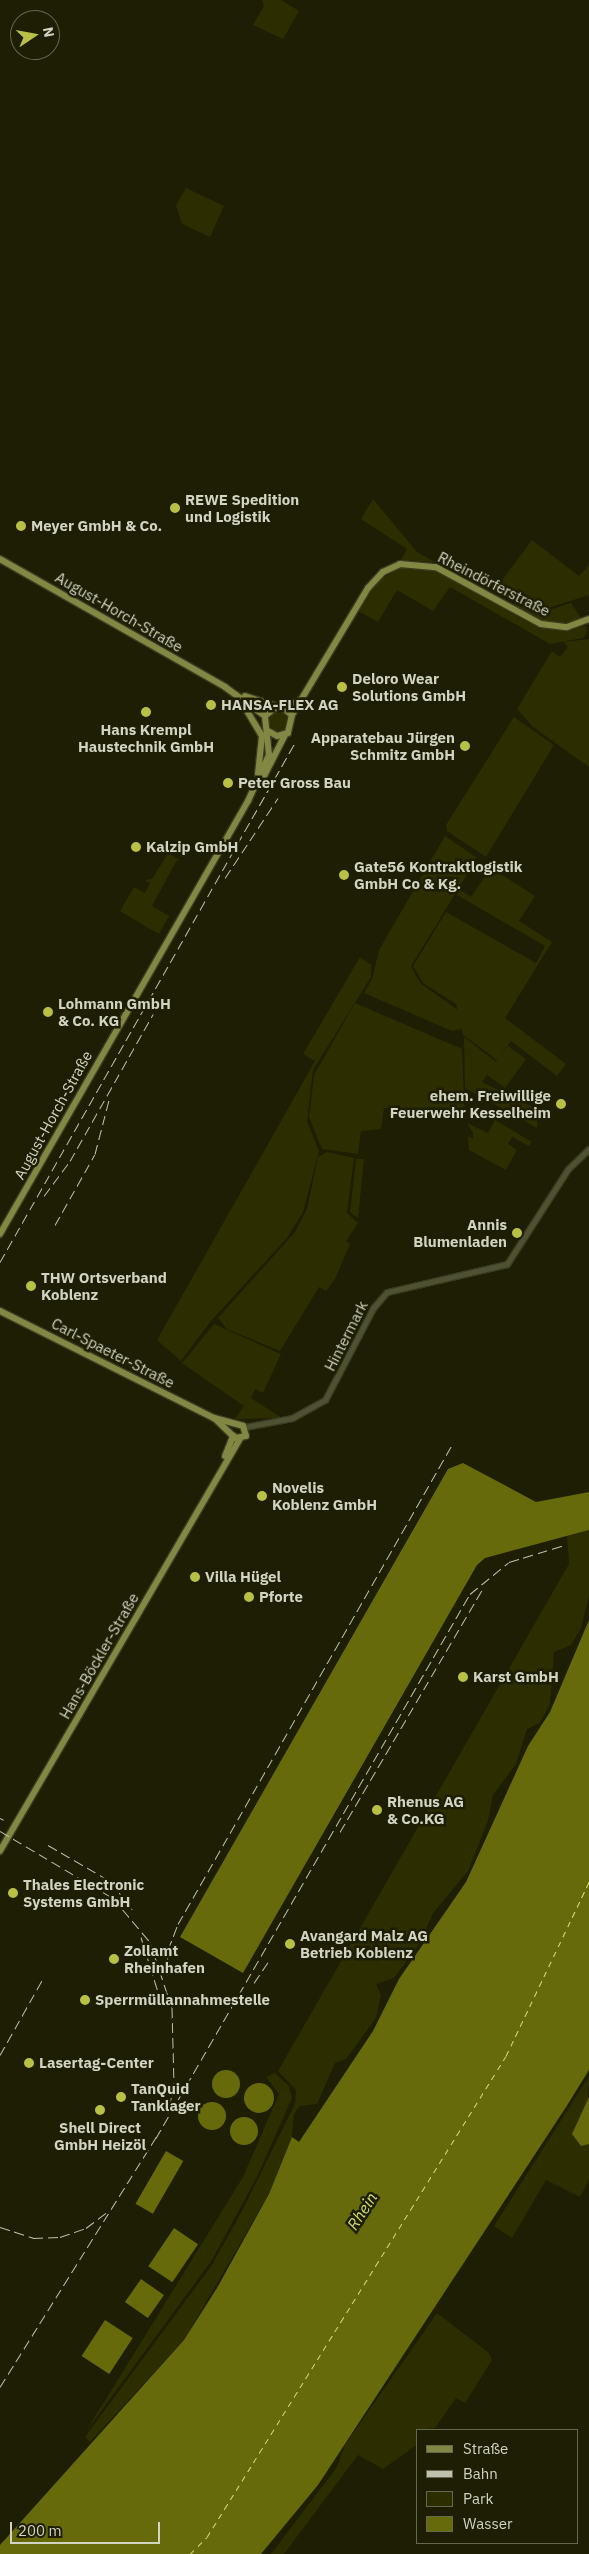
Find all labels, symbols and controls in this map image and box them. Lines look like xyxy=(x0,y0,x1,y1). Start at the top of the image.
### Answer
north arrow xyxy=(10,10,60,60)
text: N xyxy=(39,25,59,39)
place label: REWE Spedition und Logistik xyxy=(185,490,299,525)
marker: REWE Spedition und Logistik xyxy=(169,502,181,514)
place label: Meyer GmbH & Co. xyxy=(31,517,162,535)
marker: Meyer GmbH & Co. xyxy=(15,520,27,532)
street label: Rheindörferstraße xyxy=(435,548,553,620)
street label: August-Horch-Straße xyxy=(52,568,186,656)
place label: Deloro Wear Solutions GmbH xyxy=(352,669,466,704)
marker: Deloro Wear Solutions GmbH xyxy=(336,681,348,693)
place label: HANSA-FLEX AG xyxy=(221,696,339,714)
marker: HANSA-FLEX AG xyxy=(205,699,217,711)
marker: Hans Krempl Haustechnik GmbH xyxy=(140,706,152,718)
place label: Hans Krempl Haustechnik GmbH xyxy=(78,720,214,755)
place label: Apparatebau Jürgen Schmitz GmbH xyxy=(311,728,455,763)
marker: Apparatebau Jürgen Schmitz GmbH xyxy=(459,740,471,752)
place label: Peter Gross Bau xyxy=(238,774,351,792)
marker: Peter Gross Bau xyxy=(222,777,234,789)
place label: Kalzip GmbH xyxy=(146,838,238,856)
marker: Kalzip GmbH xyxy=(130,841,142,853)
place label: Gate56 Kontraktlogistik GmbH Co & Kg. xyxy=(354,857,522,892)
marker: Gate56 Kontraktlogistik GmbH Co & Kg. xyxy=(338,869,350,881)
place label: Lohmann GmbH & Co. KG xyxy=(58,994,171,1029)
marker: Lohmann GmbH & Co. KG xyxy=(42,1006,54,1018)
street label: August-Horch-Straße xyxy=(10,1048,96,1182)
place label: ehem. Freiwillige Feuerwehr Kesselheim xyxy=(390,1086,551,1121)
marker: ehem. Freiwillige Feuerwehr Kesselheim xyxy=(555,1098,567,1110)
place label: Annis Blumenladen xyxy=(413,1215,507,1250)
marker: Annis Blumenladen xyxy=(511,1227,523,1239)
place label: THW Ortsverband Koblenz xyxy=(41,1268,167,1303)
marker: THW Ortsverband Koblenz xyxy=(25,1280,37,1292)
street label: Hintermark xyxy=(321,1298,371,1374)
street label: Carl-Spaeter-Straße xyxy=(48,1314,178,1392)
place label: Novelis Koblenz GmbH xyxy=(272,1478,377,1513)
marker: Novelis Koblenz GmbH xyxy=(256,1490,268,1502)
place label: Villa Hügel xyxy=(205,1568,281,1586)
marker: Villa Hügel xyxy=(189,1571,201,1583)
place label: Pforte xyxy=(259,1588,303,1606)
street label: Hans-Böckler-Straße xyxy=(56,1590,142,1722)
marker: Pforte xyxy=(243,1591,255,1603)
place label: Karst GmbH xyxy=(473,1668,559,1686)
marker: Karst GmbH xyxy=(457,1671,469,1683)
place label: Rhenus AG & Co.KG xyxy=(387,1792,464,1827)
marker: Rhenus AG & Co.KG xyxy=(371,1804,383,1816)
place label: Thales Electronic Systems GmbH xyxy=(23,1875,144,1910)
marker: Thales Electronic Systems GmbH xyxy=(7,1887,19,1899)
place label: Avangard Malz AG Betrieb Koblenz xyxy=(300,1926,428,1961)
marker: Avangard Malz AG Betrieb Koblenz xyxy=(284,1938,296,1950)
place label: Zollamt Rheinhafen xyxy=(124,1941,205,1976)
marker: Zollamt Rheinhafen xyxy=(108,1953,120,1965)
place label: Sperrmüllannahmestelle xyxy=(95,1991,270,2009)
marker: Sperrmüllannahmestelle xyxy=(79,1994,91,2006)
place label: Lasertag-Center xyxy=(39,2054,154,2072)
marker: Lasertag-Center xyxy=(23,2057,35,2069)
place label: TanQuid Tanklager xyxy=(131,2079,201,2114)
marker: TanQuid Tanklager xyxy=(115,2091,127,2103)
marker: Shell Direct GmbH Heizöl xyxy=(94,2104,106,2116)
place label: Shell Direct GmbH Heizöl xyxy=(54,2118,146,2153)
water label: Rhein xyxy=(343,2189,381,2233)
legend xyxy=(416,2429,579,2544)
text: Straße xyxy=(463,2439,508,2458)
text: Bahn xyxy=(463,2464,498,2483)
text: Park xyxy=(463,2489,493,2508)
scale bar xyxy=(12,2512,162,2544)
text: Wasser xyxy=(463,2514,513,2533)
text: 200 m xyxy=(18,2521,62,2540)

